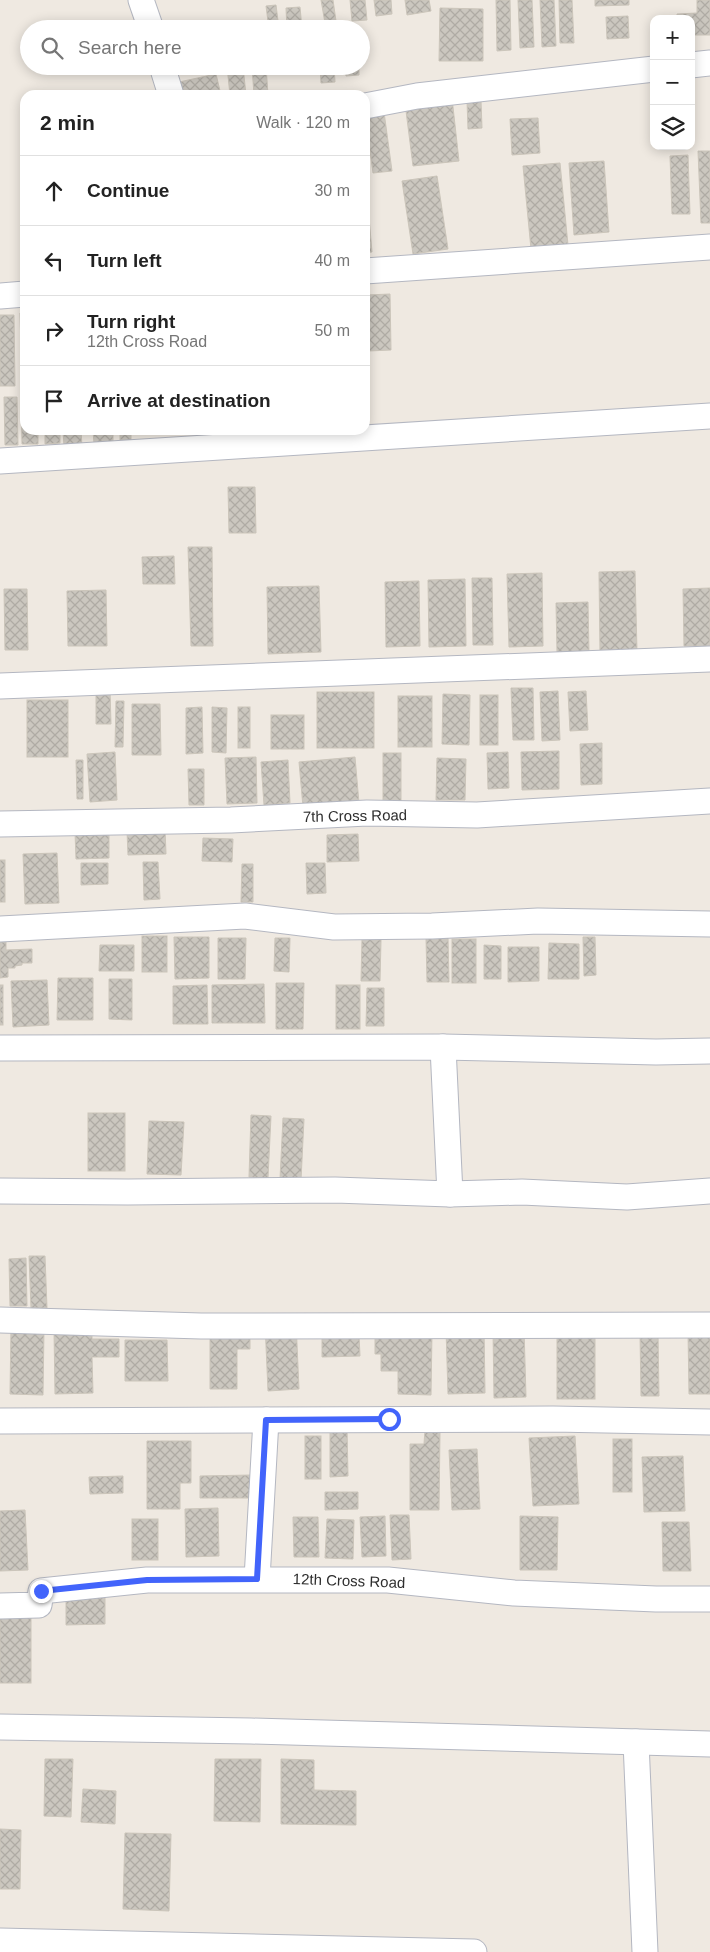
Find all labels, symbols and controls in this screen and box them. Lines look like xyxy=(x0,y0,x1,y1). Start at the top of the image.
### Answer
map controls xyxy=(650,15,695,150)
button: + xyxy=(650,15,695,60)
search box xyxy=(20,20,370,75)
icon: search xyxy=(38,34,66,62)
text: Search here xyxy=(78,37,182,58)
button: − xyxy=(650,60,695,105)
button: layers xyxy=(650,105,695,150)
text: 2 min xyxy=(40,111,95,134)
text: Walk · 120 m xyxy=(256,114,350,131)
icon: ahead xyxy=(40,177,68,205)
text: Continue xyxy=(87,180,169,201)
text: 30 m xyxy=(314,182,350,199)
icon: left xyxy=(40,247,68,275)
text: Turn left xyxy=(87,250,162,271)
text: 40 m xyxy=(314,252,350,269)
text: Turn right xyxy=(87,311,175,332)
icon: right xyxy=(40,317,68,345)
text: 50 m xyxy=(314,322,350,339)
text: 12th Cross Road xyxy=(87,333,207,350)
icon: arrive xyxy=(40,387,68,415)
text: Arrive at destination xyxy=(87,390,271,411)
street label: 7th Cross Road xyxy=(303,806,407,825)
route start xyxy=(378,1408,401,1431)
street label: 12th Cross Road xyxy=(292,1570,406,1591)
route end xyxy=(30,1580,53,1603)

